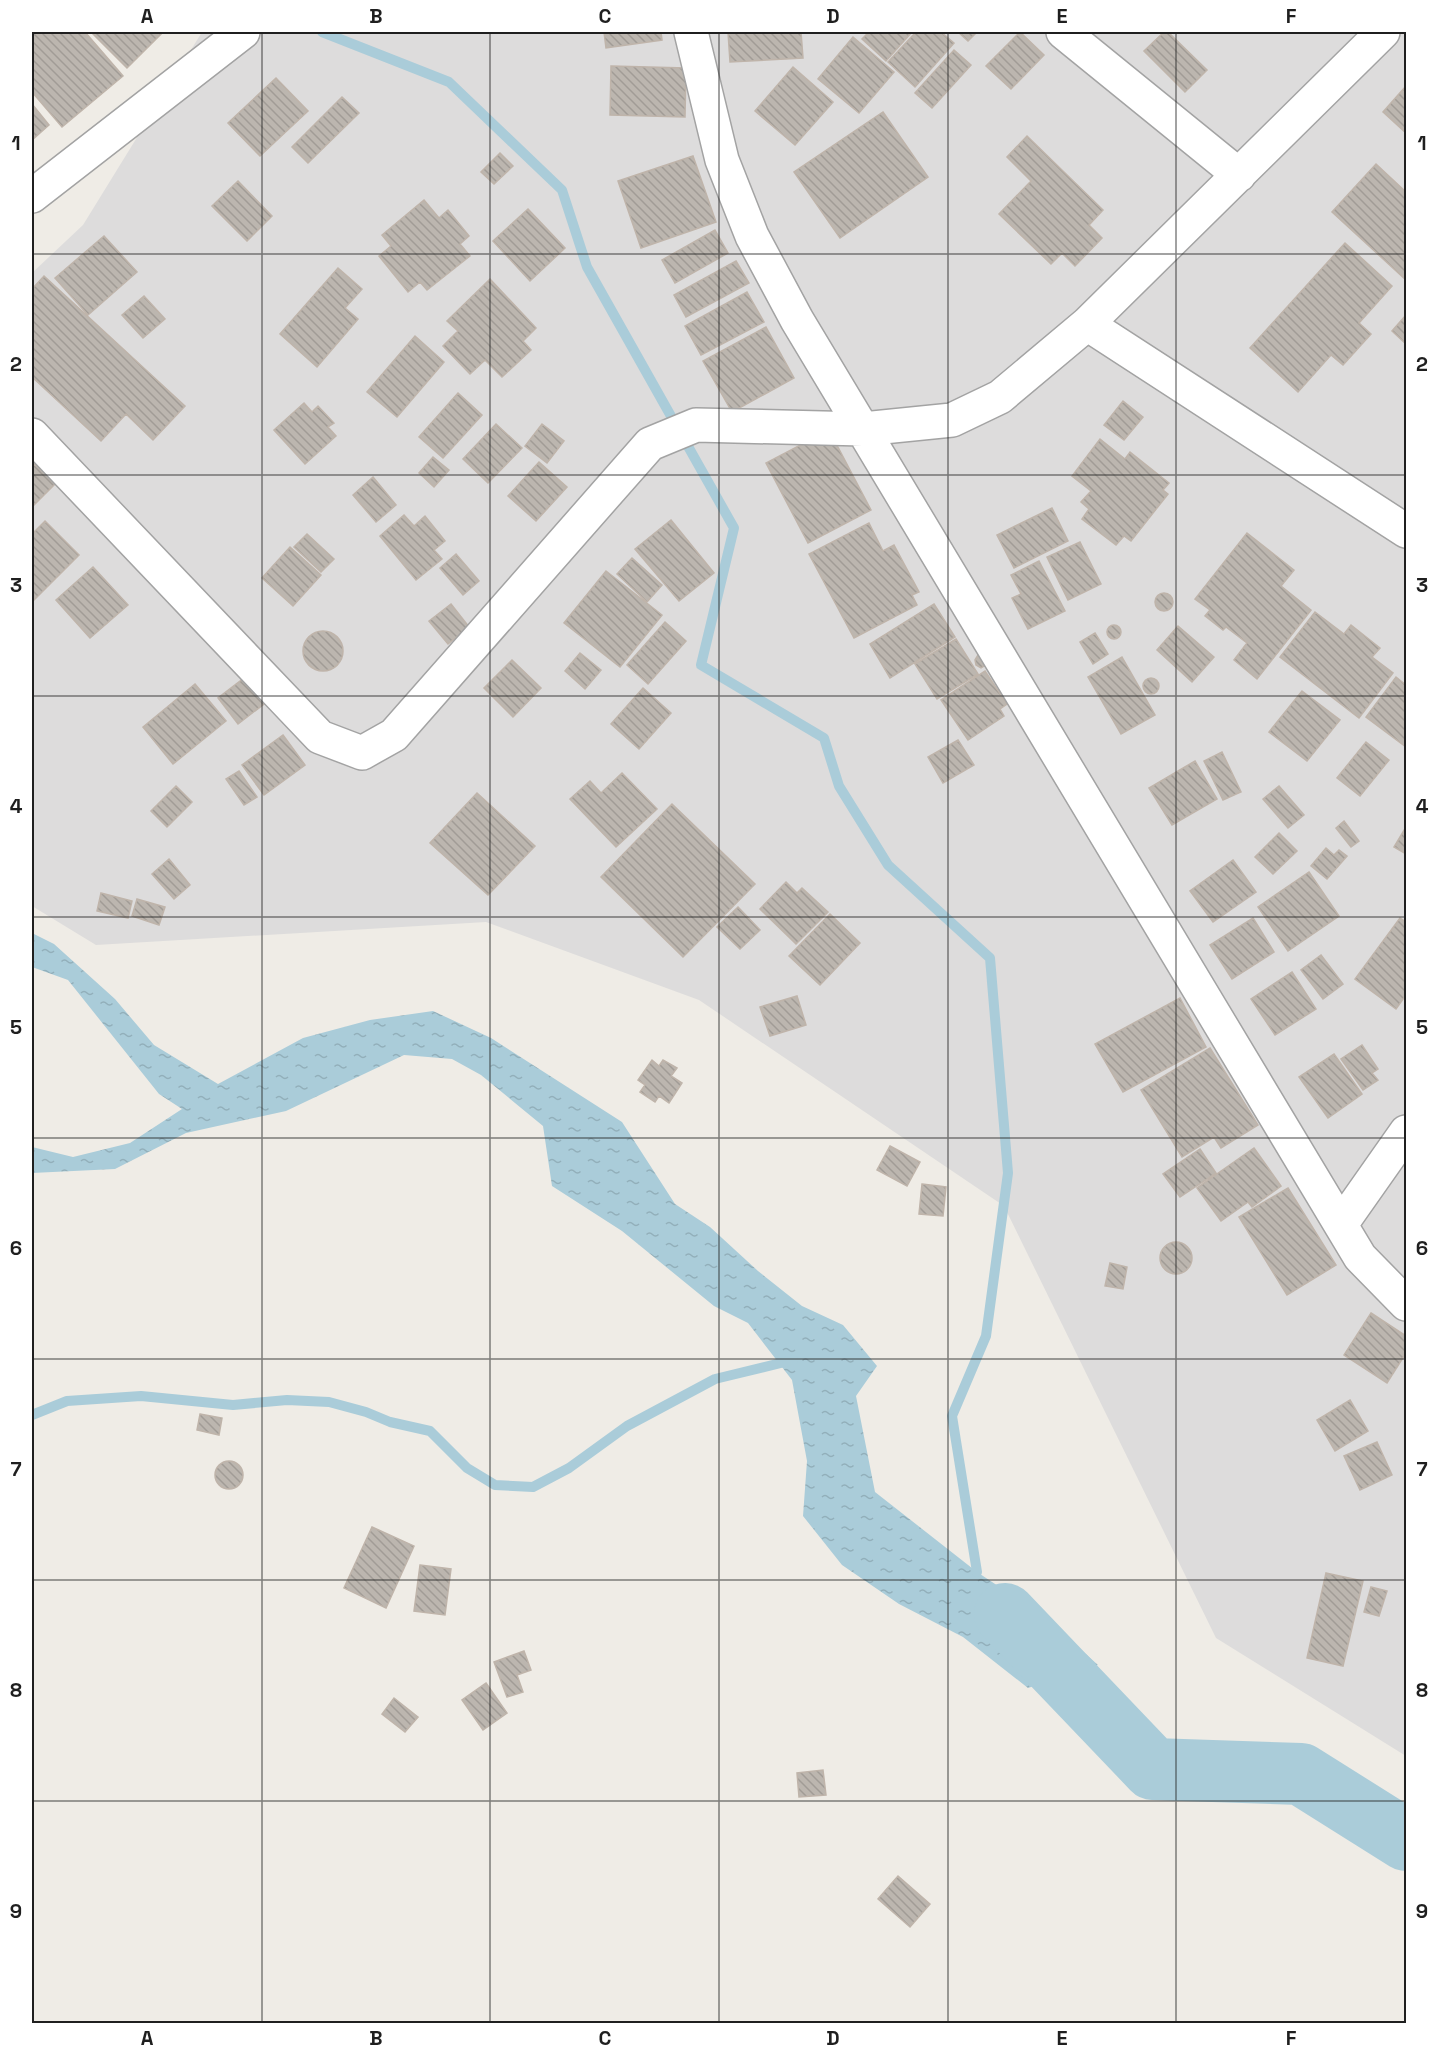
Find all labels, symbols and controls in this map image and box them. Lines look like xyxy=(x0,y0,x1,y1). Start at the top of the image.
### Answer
text: A xyxy=(141,3,154,29)
text: B xyxy=(369,3,383,29)
text: C xyxy=(599,3,612,29)
text: D xyxy=(826,3,840,29)
text: E xyxy=(1056,3,1068,29)
text: F xyxy=(1286,3,1297,29)
text: 1 xyxy=(11,130,21,156)
text: 1 xyxy=(1417,130,1427,156)
text: 2 xyxy=(10,351,22,377)
text: 2 xyxy=(1416,351,1428,377)
text: 3 xyxy=(10,572,22,598)
text: 3 xyxy=(1416,572,1428,598)
text: 4 xyxy=(10,793,23,819)
text: 4 xyxy=(1416,793,1429,819)
text: 5 xyxy=(10,1014,22,1040)
text: 5 xyxy=(1416,1014,1428,1040)
text: 6 xyxy=(10,1235,22,1261)
text: 6 xyxy=(1416,1235,1428,1261)
text: 7 xyxy=(10,1456,22,1482)
text: 7 xyxy=(1416,1456,1428,1482)
text: 8 xyxy=(10,1677,22,1703)
text: 8 xyxy=(1416,1677,1428,1703)
text: 9 xyxy=(10,1898,22,1924)
text: 9 xyxy=(1416,1898,1428,1924)
text: A xyxy=(141,2025,154,2051)
text: B xyxy=(369,2025,383,2051)
text: C xyxy=(599,2025,612,2051)
text: D xyxy=(826,2025,840,2051)
text: E xyxy=(1056,2025,1068,2051)
text: F xyxy=(1286,2025,1297,2051)

